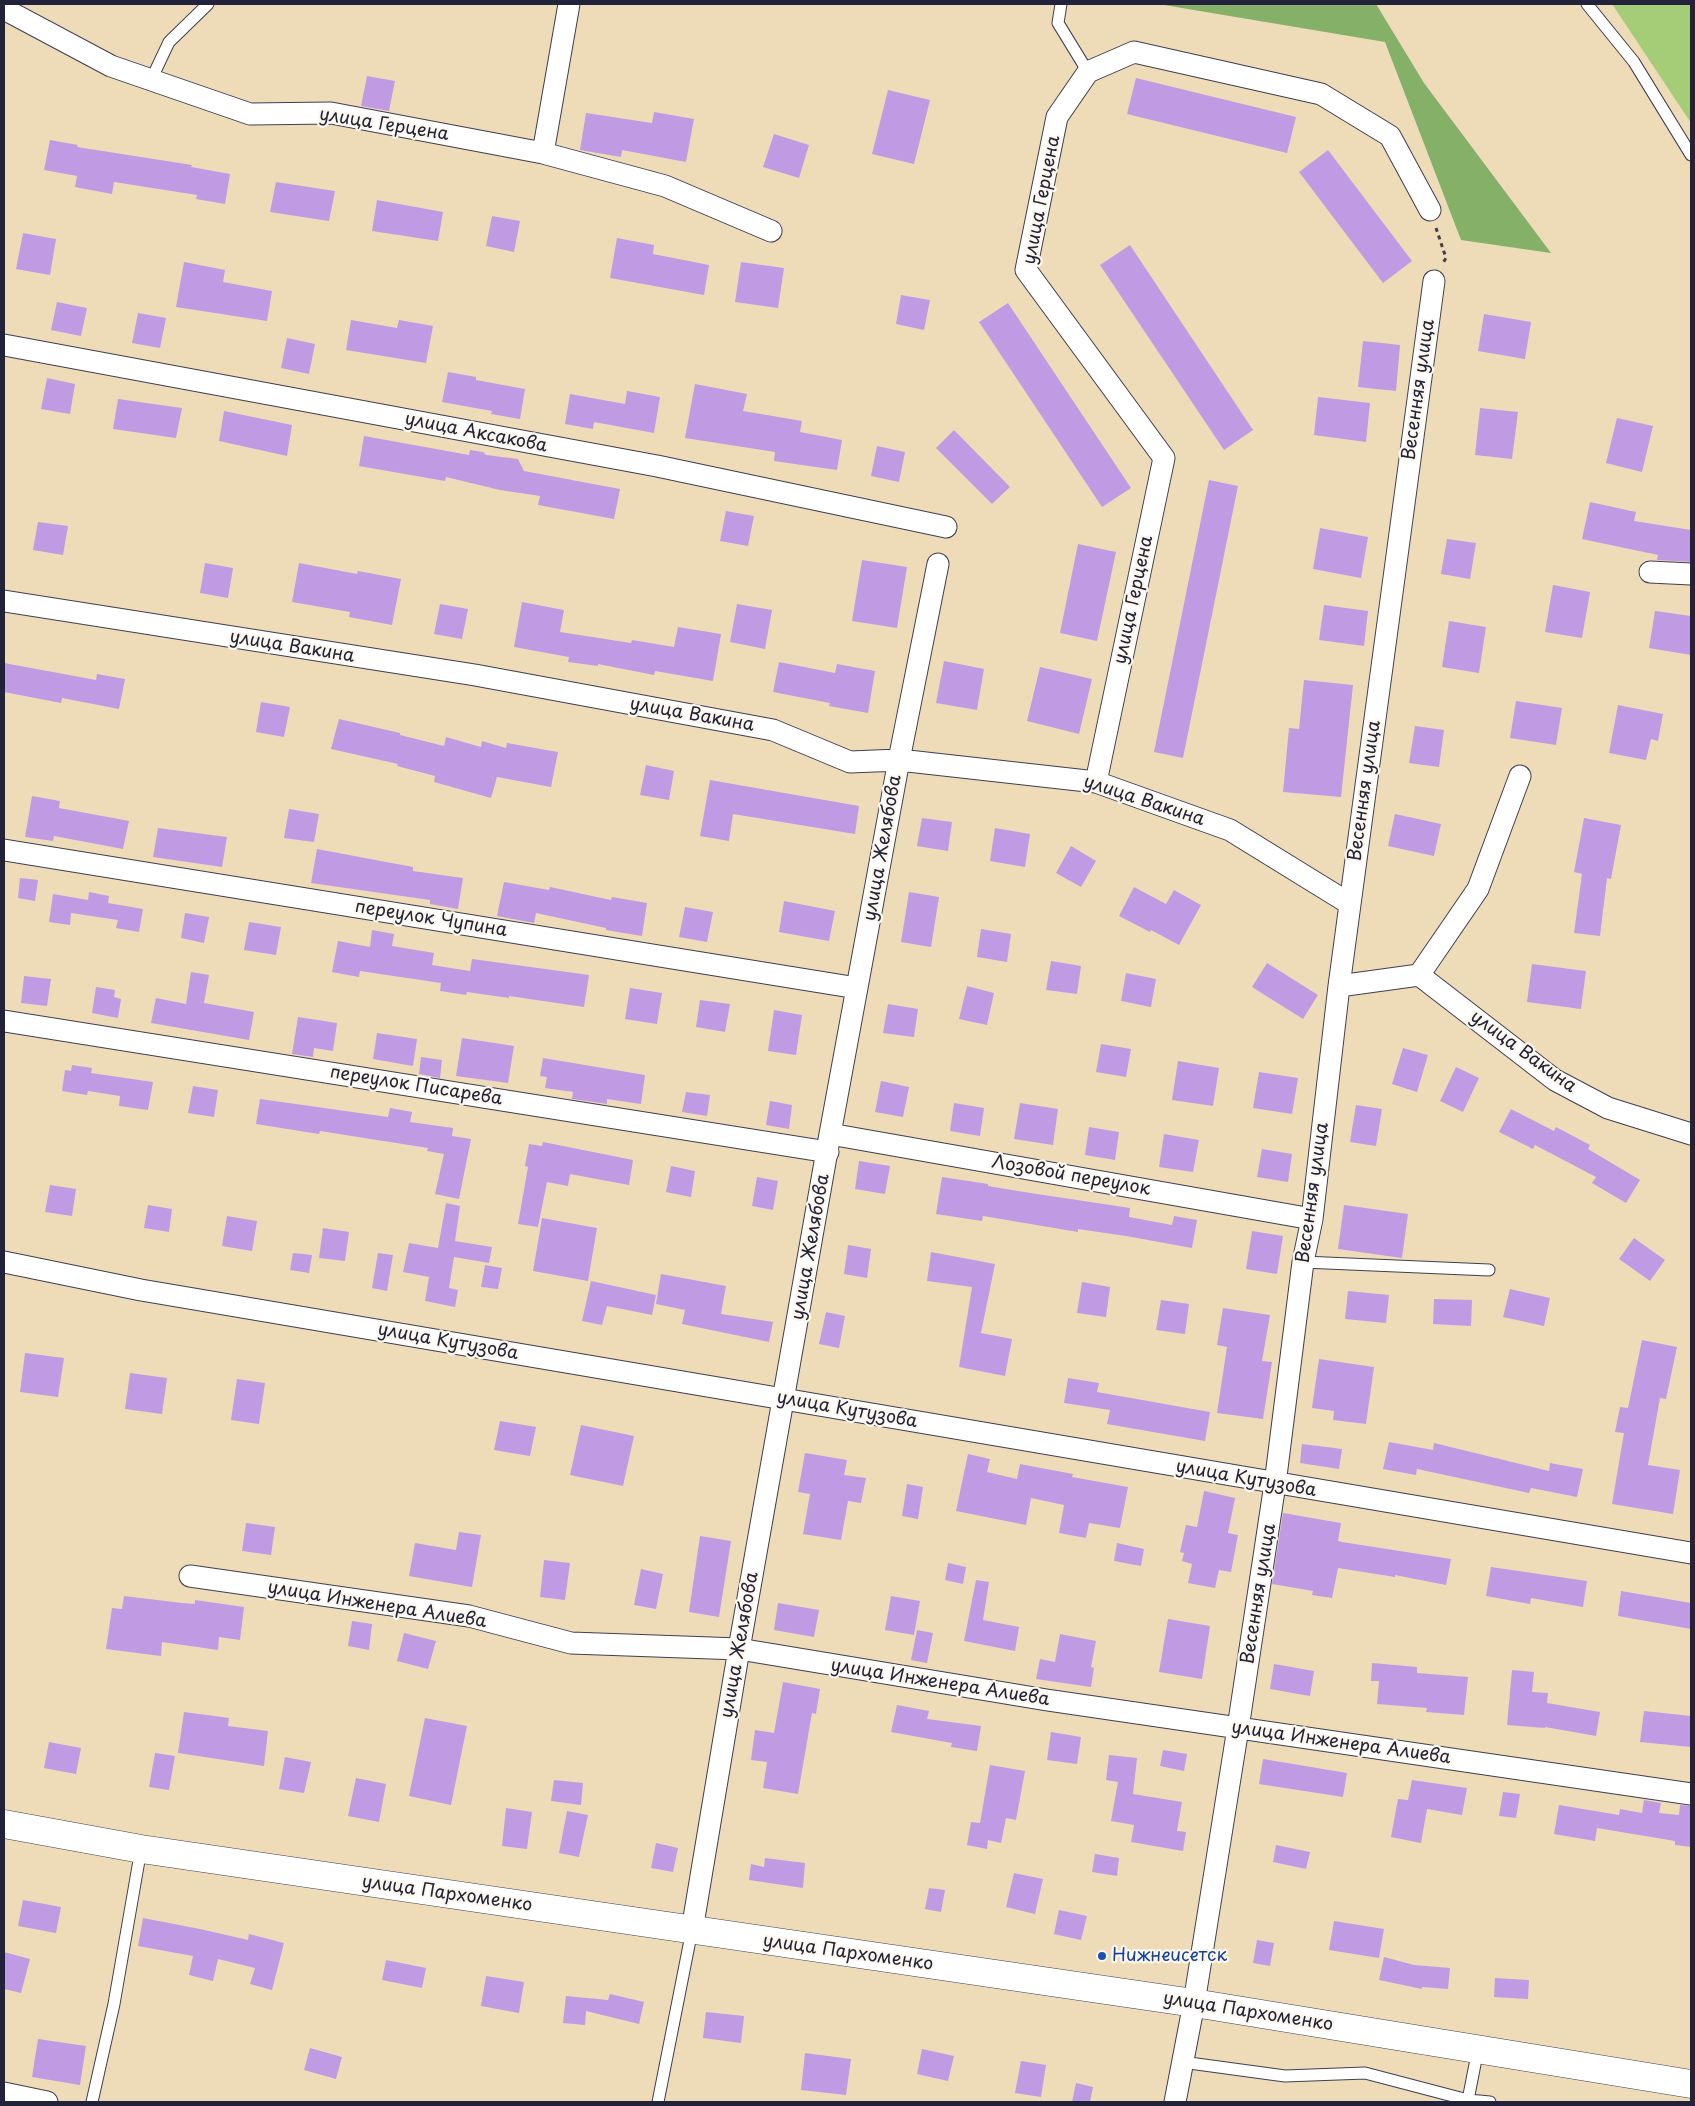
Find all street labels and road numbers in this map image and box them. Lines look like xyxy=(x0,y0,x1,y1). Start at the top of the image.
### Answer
street label: улица Герцена xyxy=(318,104,450,146)
street label: улица Герцена xyxy=(1019,134,1065,266)
street label: Весенняя улица xyxy=(1398,318,1440,462)
street label: улица Аксакова xyxy=(403,409,549,457)
street label: улица Герцена xyxy=(1110,534,1158,666)
street label: улица Вакина xyxy=(228,626,356,668)
street label: улица Вакина xyxy=(628,693,756,737)
street label: Весенняя улица xyxy=(1344,719,1386,863)
street label: улица Вакина xyxy=(1081,771,1207,831)
street label: улица Желябова xyxy=(860,773,906,923)
street label: переулок Чупина xyxy=(353,896,509,942)
street label: улица Вакина xyxy=(1466,1006,1580,1098)
street label: переулок Писарева xyxy=(328,1062,504,1110)
street label: Весенняя улица xyxy=(1292,1121,1334,1265)
street label: Лозовой переулок xyxy=(990,1151,1152,1201)
street label: улица Желябова xyxy=(788,1172,834,1322)
street label: улица Кутузова xyxy=(376,1319,520,1365)
street label: улица Кутузова xyxy=(775,1387,919,1433)
street label: улица Кутузова xyxy=(1174,1456,1318,1502)
street label: Весенняя улица xyxy=(1237,1522,1281,1666)
street label: улица Желябова xyxy=(717,1570,763,1720)
street label: улица Инженера Алиева xyxy=(266,1577,488,1633)
street label: улица Инженера Алиева xyxy=(829,1655,1051,1711)
street label: улица Инженера Алиева xyxy=(1230,1717,1452,1769)
street label: улица Пархоменко xyxy=(360,1871,534,1917)
street label: улица Пархоменко xyxy=(761,1930,935,1976)
street label: улица Пархоменко xyxy=(1161,1988,1335,2036)

